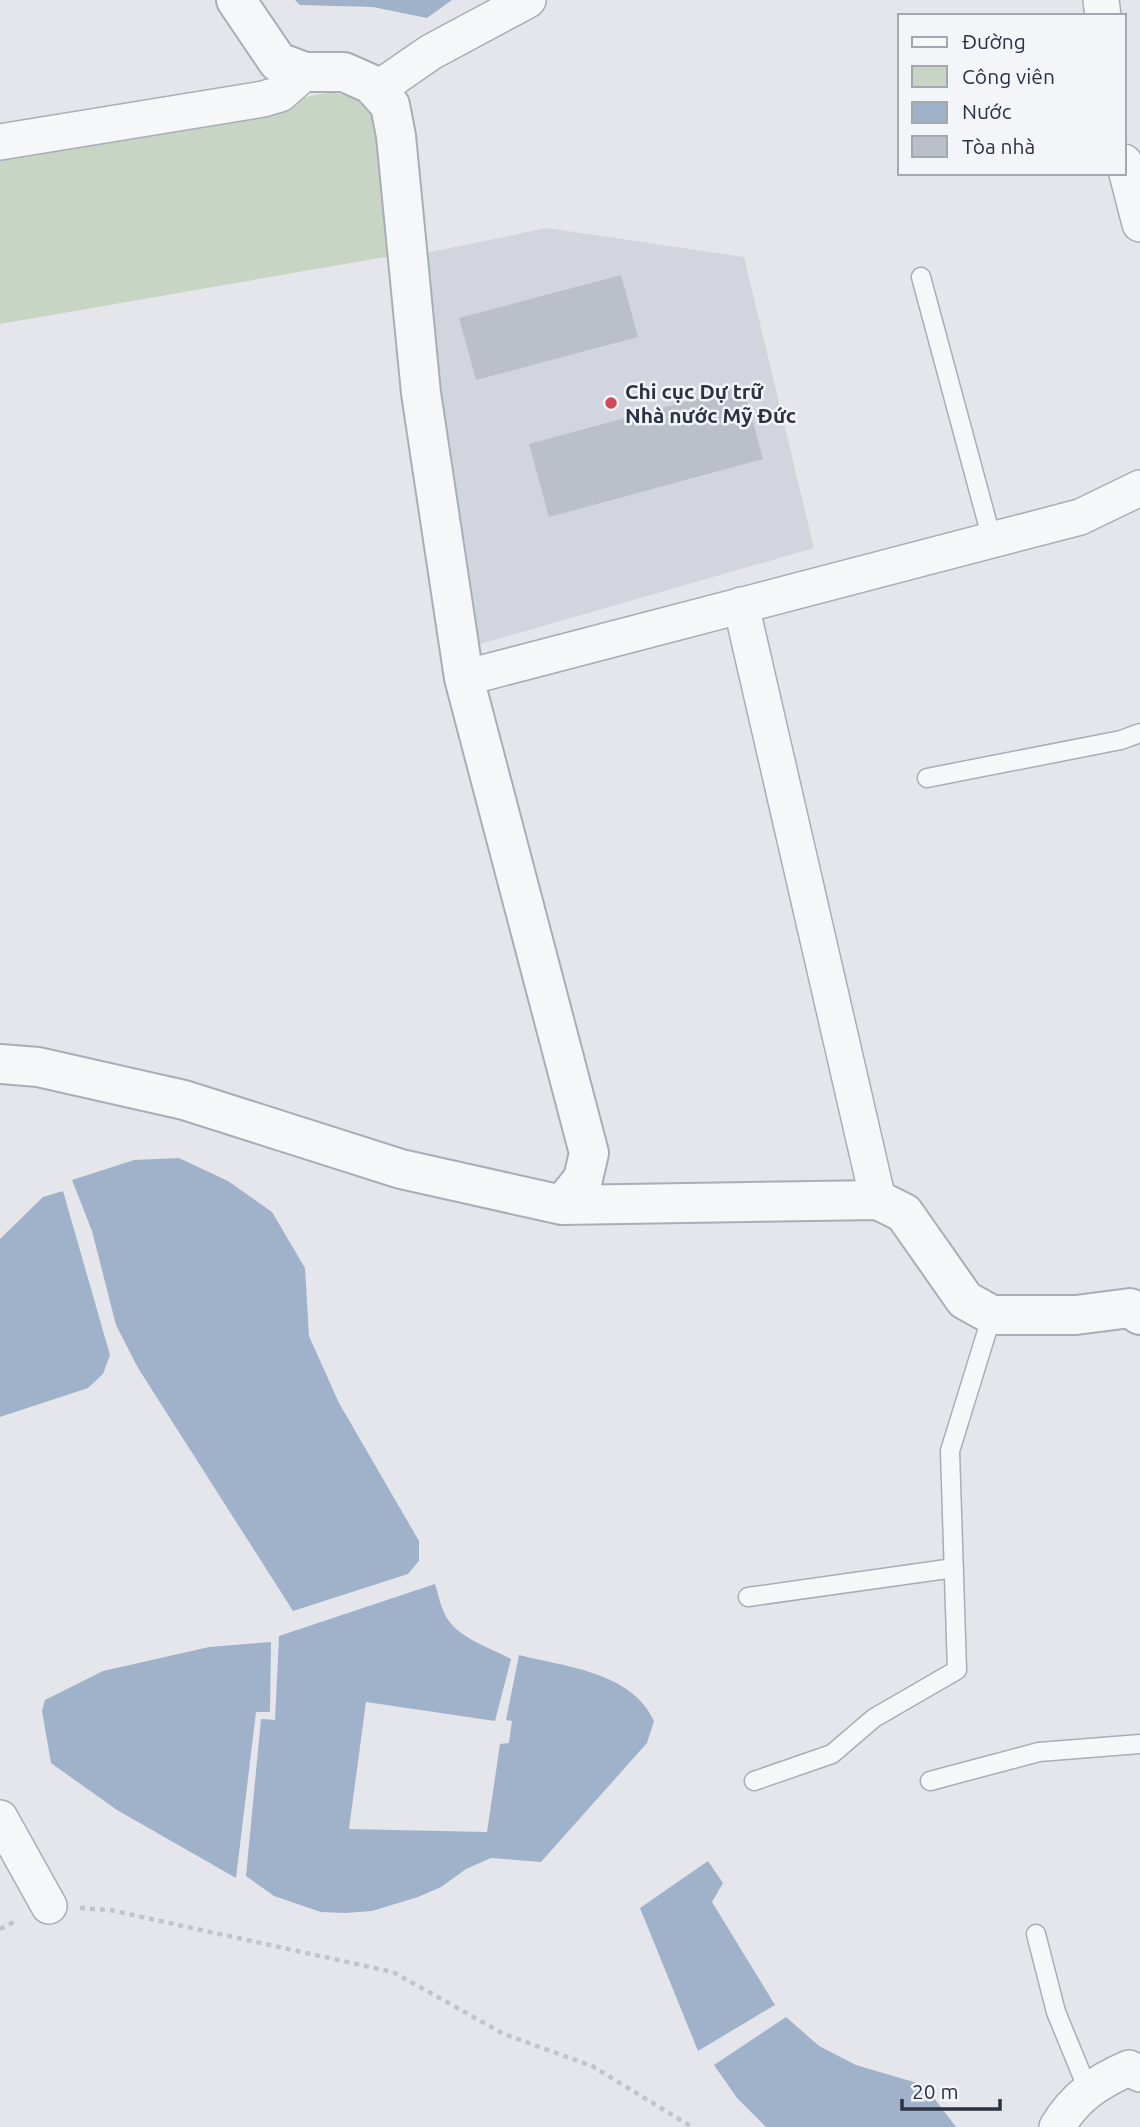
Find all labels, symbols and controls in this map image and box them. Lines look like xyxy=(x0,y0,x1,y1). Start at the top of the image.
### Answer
legend xyxy=(898,14,1126,175)
text: Đường xyxy=(962,29,1026,53)
text: Công viên xyxy=(962,64,1055,88)
text: Nước xyxy=(962,99,1012,123)
text: Tòa nhà xyxy=(962,134,1035,158)
place label: Chi cục Dự trữ Nhà nước Mỹ Đức xyxy=(625,379,796,427)
marker: Chi cục Dự trữ Nhà nước Mỹ Đức xyxy=(603,395,619,411)
scale bar xyxy=(902,2068,1000,2112)
text: 20 m xyxy=(912,2079,959,2103)

